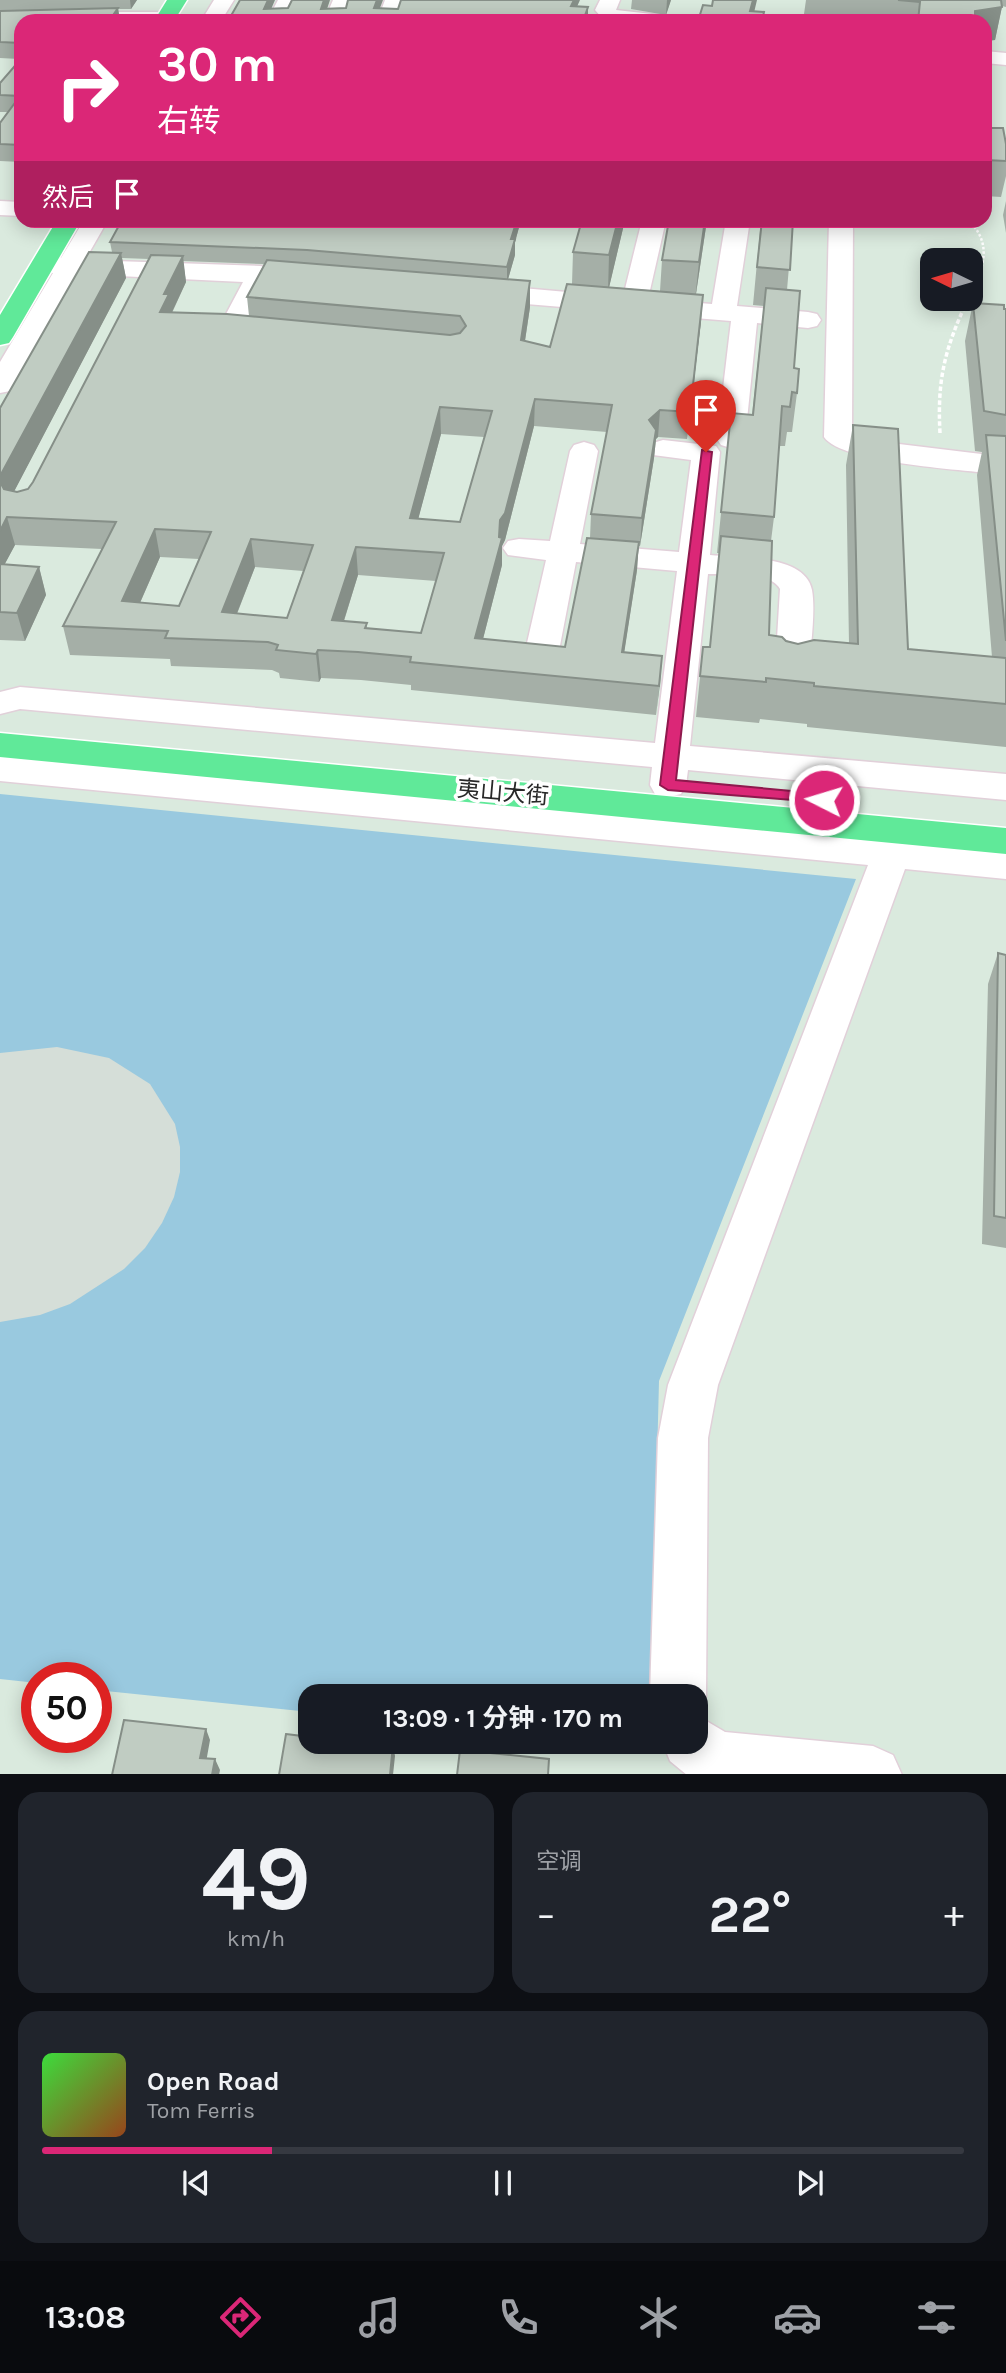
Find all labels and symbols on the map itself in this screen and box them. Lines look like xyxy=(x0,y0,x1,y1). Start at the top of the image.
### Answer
north arrow xyxy=(920,248,984,312)
pin xyxy=(676,380,736,452)
position arrow xyxy=(787,763,861,837)
street label: 夷山大街 xyxy=(456,775,550,810)
speed limit sign: 50 xyxy=(21,1662,112,1753)

